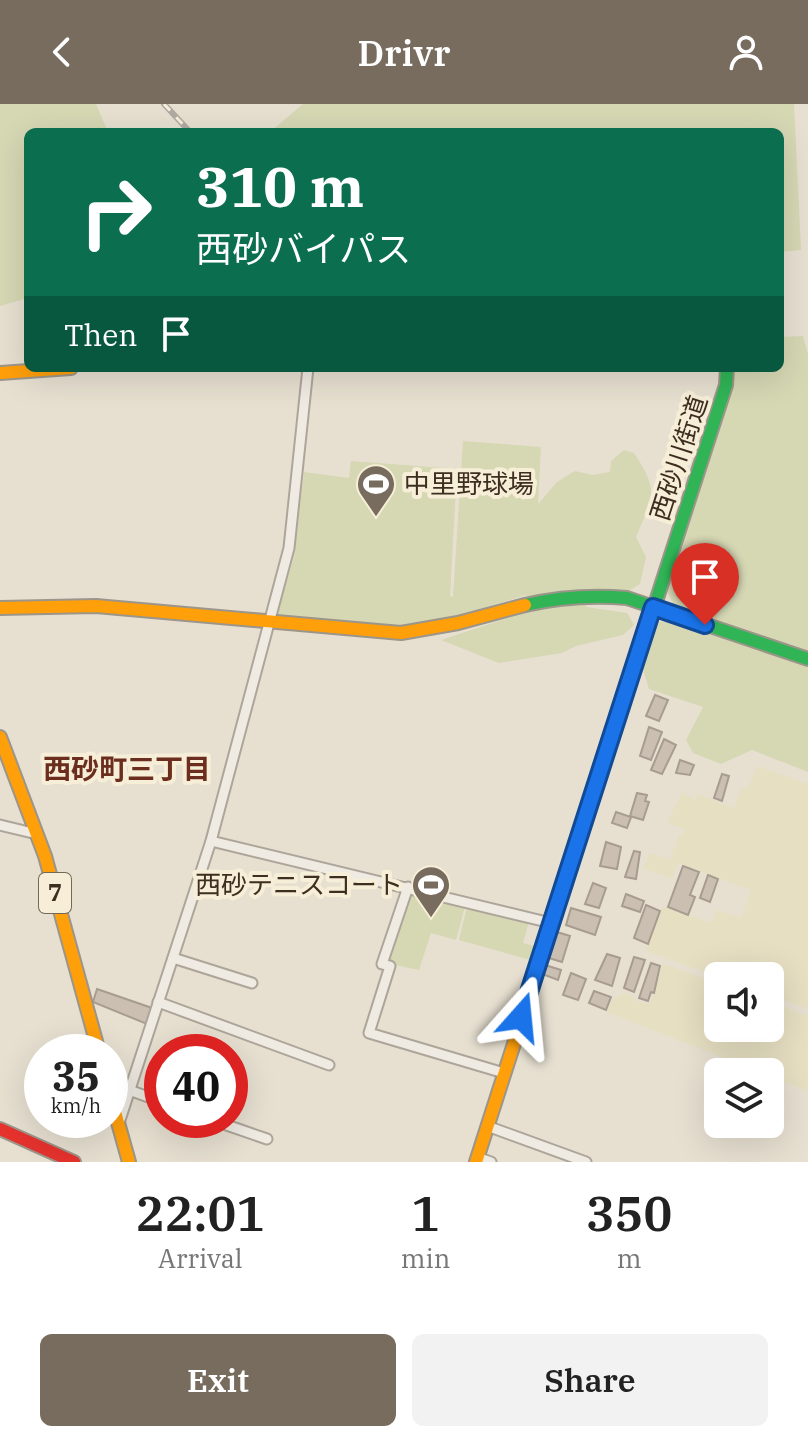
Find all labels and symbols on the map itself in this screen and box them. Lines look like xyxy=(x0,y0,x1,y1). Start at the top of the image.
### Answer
street label: 西砂川街道 xyxy=(642,391,714,525)
sports icon: 中里野球場 xyxy=(355,463,397,518)
place label: 中里野球場 xyxy=(404,466,534,500)
pin xyxy=(671,543,739,625)
district label: 西砂町三丁目 xyxy=(43,750,211,787)
sports icon: 西砂テニスコート xyxy=(410,864,452,919)
place label: 西砂テニスコート xyxy=(195,867,403,901)
road number: 7 xyxy=(39,873,71,913)
position arrow xyxy=(479,975,563,1059)
speed limit sign: 40 xyxy=(144,1034,248,1138)

